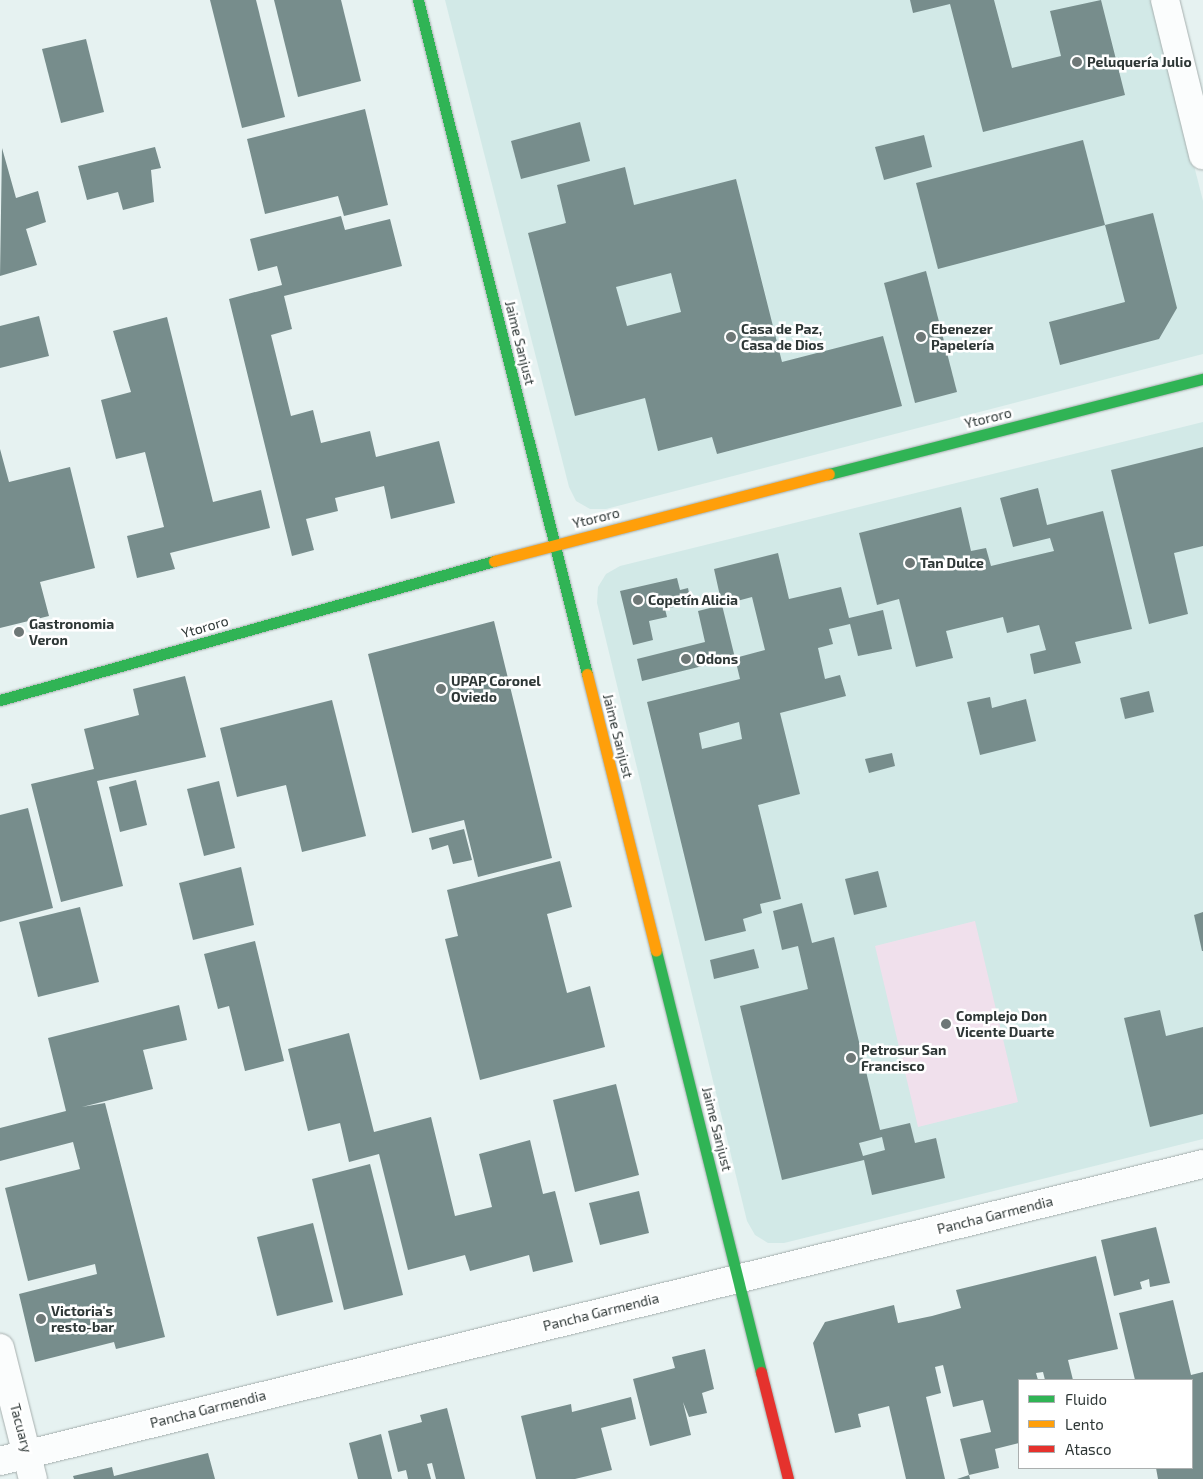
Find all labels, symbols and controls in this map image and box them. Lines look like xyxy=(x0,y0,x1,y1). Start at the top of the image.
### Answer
place label: Peluquería Julio xyxy=(1087,54,1192,70)
marker: Peluquería Julio xyxy=(1071,56,1083,68)
street label: Jaime Sanjust xyxy=(501,299,539,387)
place label: Casa de Paz, Casa de Dios xyxy=(741,321,824,354)
place label: Ebenezer Papelería xyxy=(931,321,994,354)
marker: Casa de Paz, Casa de Dios xyxy=(725,331,737,343)
marker: Ebenezer Papelería xyxy=(915,331,927,343)
street label: Ytororo xyxy=(963,404,1013,432)
street label: Ytororo xyxy=(571,504,621,532)
place label: Tan Dulce xyxy=(920,555,984,571)
marker: Tan Dulce xyxy=(904,557,916,569)
place label: Copetín Alicia xyxy=(648,592,738,608)
marker: Copetín Alicia xyxy=(632,594,644,606)
street label: Ytororo xyxy=(180,612,230,642)
place label: Gastronomia Veron xyxy=(29,616,114,648)
marker: Gastronomia Veron xyxy=(13,626,25,638)
place label: Odons xyxy=(696,651,738,667)
marker: Odons xyxy=(680,653,692,665)
place label: UPAP Coronel Oviedo xyxy=(451,673,541,706)
marker: UPAP Coronel Oviedo xyxy=(435,683,447,695)
street label: Jaime Sanjust xyxy=(599,692,637,780)
place label: Complejo Don Vicente Duarte xyxy=(956,1008,1054,1040)
marker: Complejo Don Vicente Duarte xyxy=(940,1018,952,1030)
place label: Petrosur San Francisco xyxy=(861,1042,947,1074)
marker: Petrosur San Francisco xyxy=(845,1052,857,1064)
street label: Jaime Sanjust xyxy=(698,1085,736,1173)
street label: Pancha Garmendia xyxy=(935,1192,1055,1238)
street label: Pancha Garmendia xyxy=(541,1289,661,1335)
place label: Victoria's resto-bar xyxy=(51,1303,114,1335)
marker: Victoria's resto-bar xyxy=(35,1313,47,1325)
legend xyxy=(1018,1379,1193,1469)
street label: Pancha Garmendia xyxy=(148,1386,268,1432)
text: Fluido xyxy=(1065,1390,1107,1408)
street label: Tacuary xyxy=(6,1402,36,1454)
text: Lento xyxy=(1065,1415,1104,1433)
text: Atasco xyxy=(1065,1440,1111,1458)

